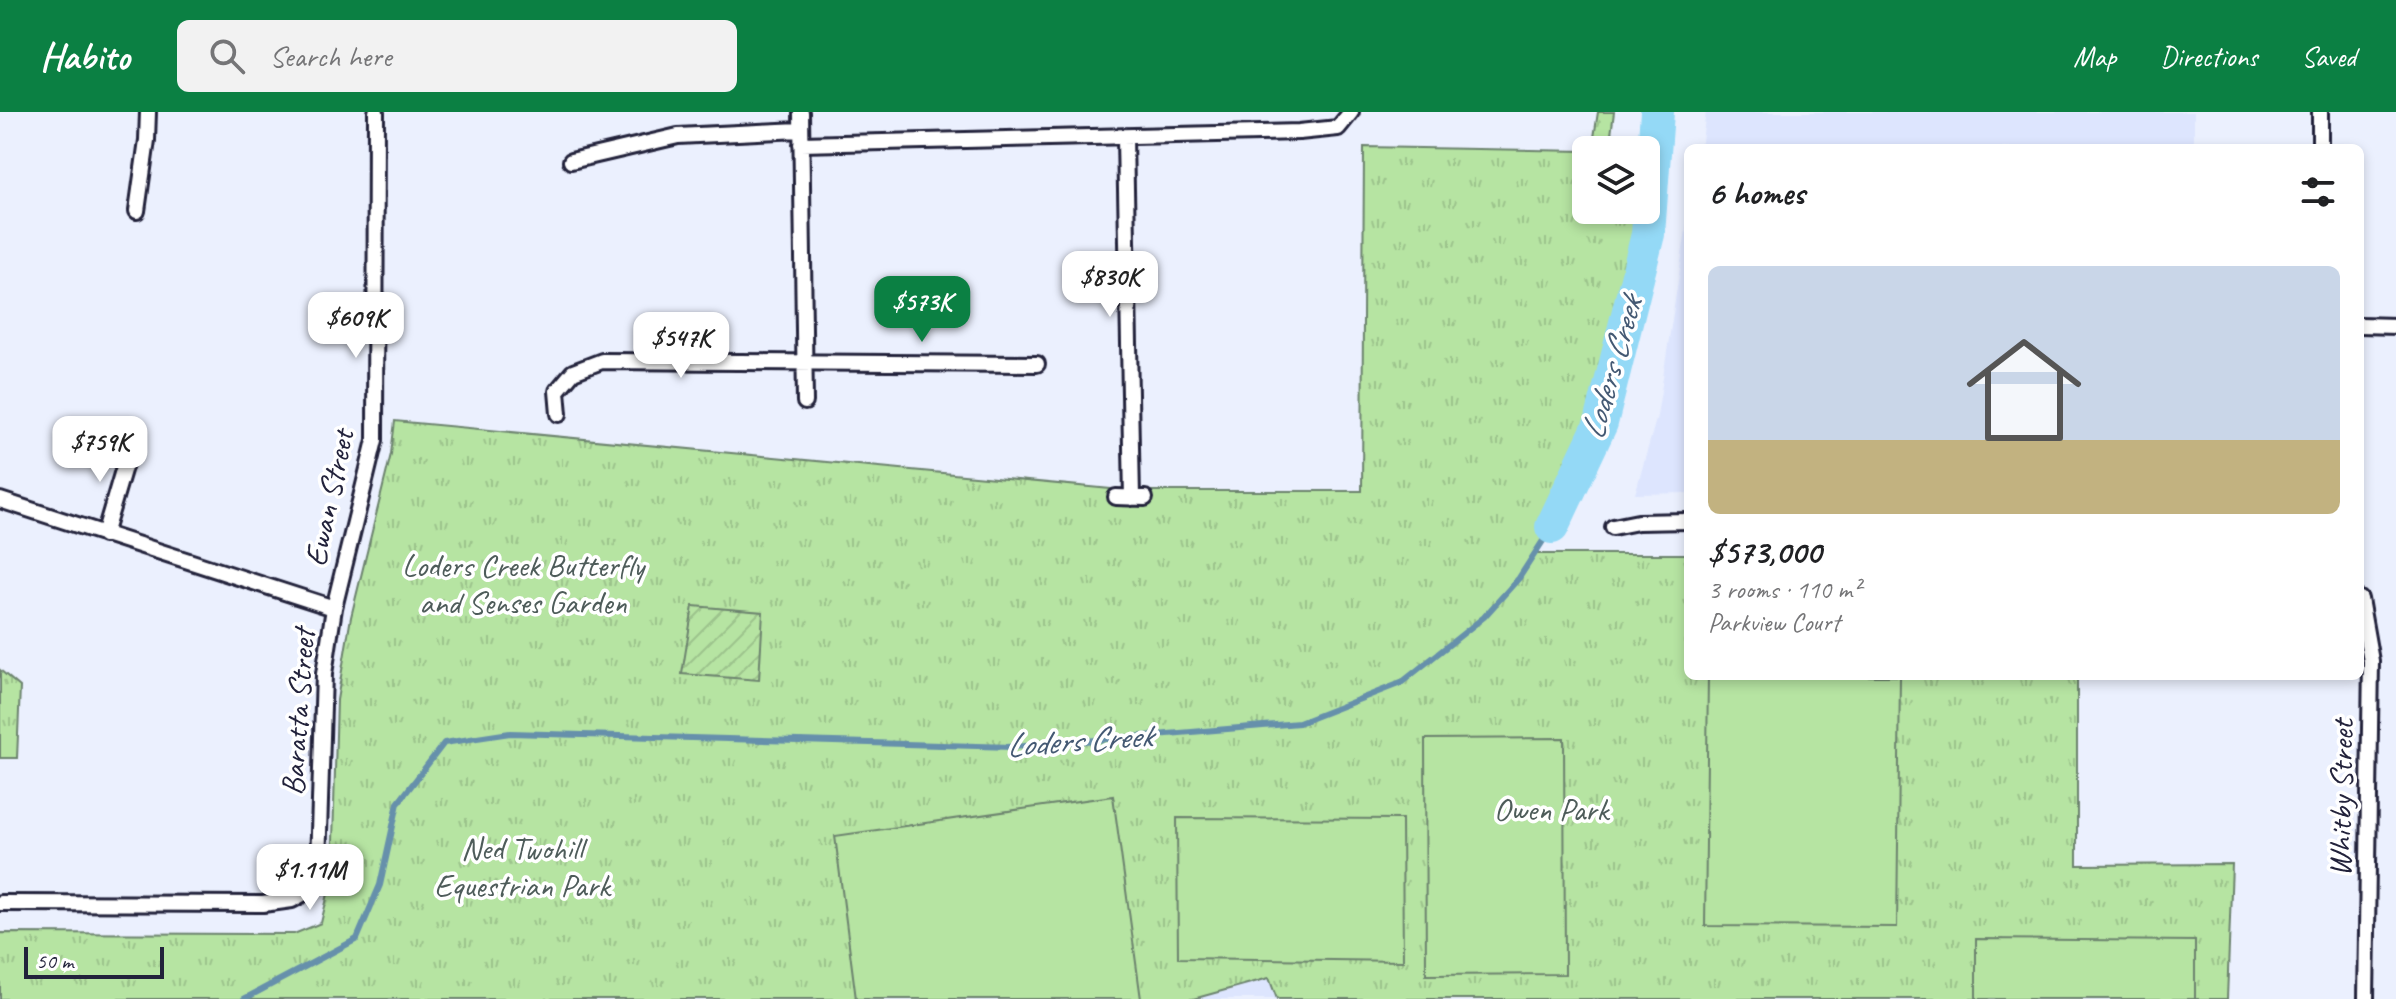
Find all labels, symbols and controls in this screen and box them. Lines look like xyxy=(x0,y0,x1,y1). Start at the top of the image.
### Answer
search box xyxy=(177,20,737,92)
text: Habito xyxy=(40,33,129,80)
icon: search xyxy=(205,34,249,78)
text: Search here xyxy=(269,37,392,75)
text: Map xyxy=(2073,39,2116,74)
text: Directions xyxy=(2160,39,2258,74)
text: Saved xyxy=(2302,39,2356,74)
map controls xyxy=(1572,136,1660,224)
button: layers xyxy=(1572,136,1660,224)
icon: filters xyxy=(2296,170,2340,214)
text: 6 homes xyxy=(1708,171,1805,214)
pin: $830K xyxy=(1054,251,1166,319)
text: $830K xyxy=(1080,260,1140,293)
pin: $573K xyxy=(866,276,978,344)
text: $573K xyxy=(892,285,952,318)
water label: Loders Creek xyxy=(1570,287,1653,444)
pin: $609K xyxy=(300,292,412,360)
text: $609K xyxy=(326,301,386,334)
pin: $547K xyxy=(625,312,737,380)
icon: home xyxy=(1952,318,2096,462)
text: $547K xyxy=(651,321,711,354)
pin: $759K xyxy=(44,416,156,484)
street label: Ewan Street xyxy=(295,423,364,570)
text: $759K xyxy=(70,425,130,458)
text: $573,000 xyxy=(1708,530,1821,573)
park label: Loders Creek Butterfly and Senses Garden xyxy=(402,545,647,623)
text: 3 rooms · 110 m² xyxy=(1708,573,1860,606)
text: Parkview Court xyxy=(1708,606,1840,639)
street label: Baratta Street xyxy=(272,623,325,797)
water label: Loders Creek xyxy=(1005,713,1159,767)
street label: Whitby Street xyxy=(2319,716,2363,877)
park label: Owen Park xyxy=(1494,789,1611,830)
park label: Ned Twohill Equestrian Park xyxy=(434,828,612,906)
pin: $1.11M xyxy=(245,844,375,912)
text: $1.11M xyxy=(275,853,345,886)
scale bar xyxy=(24,943,164,979)
text: 50 m xyxy=(36,947,73,975)

